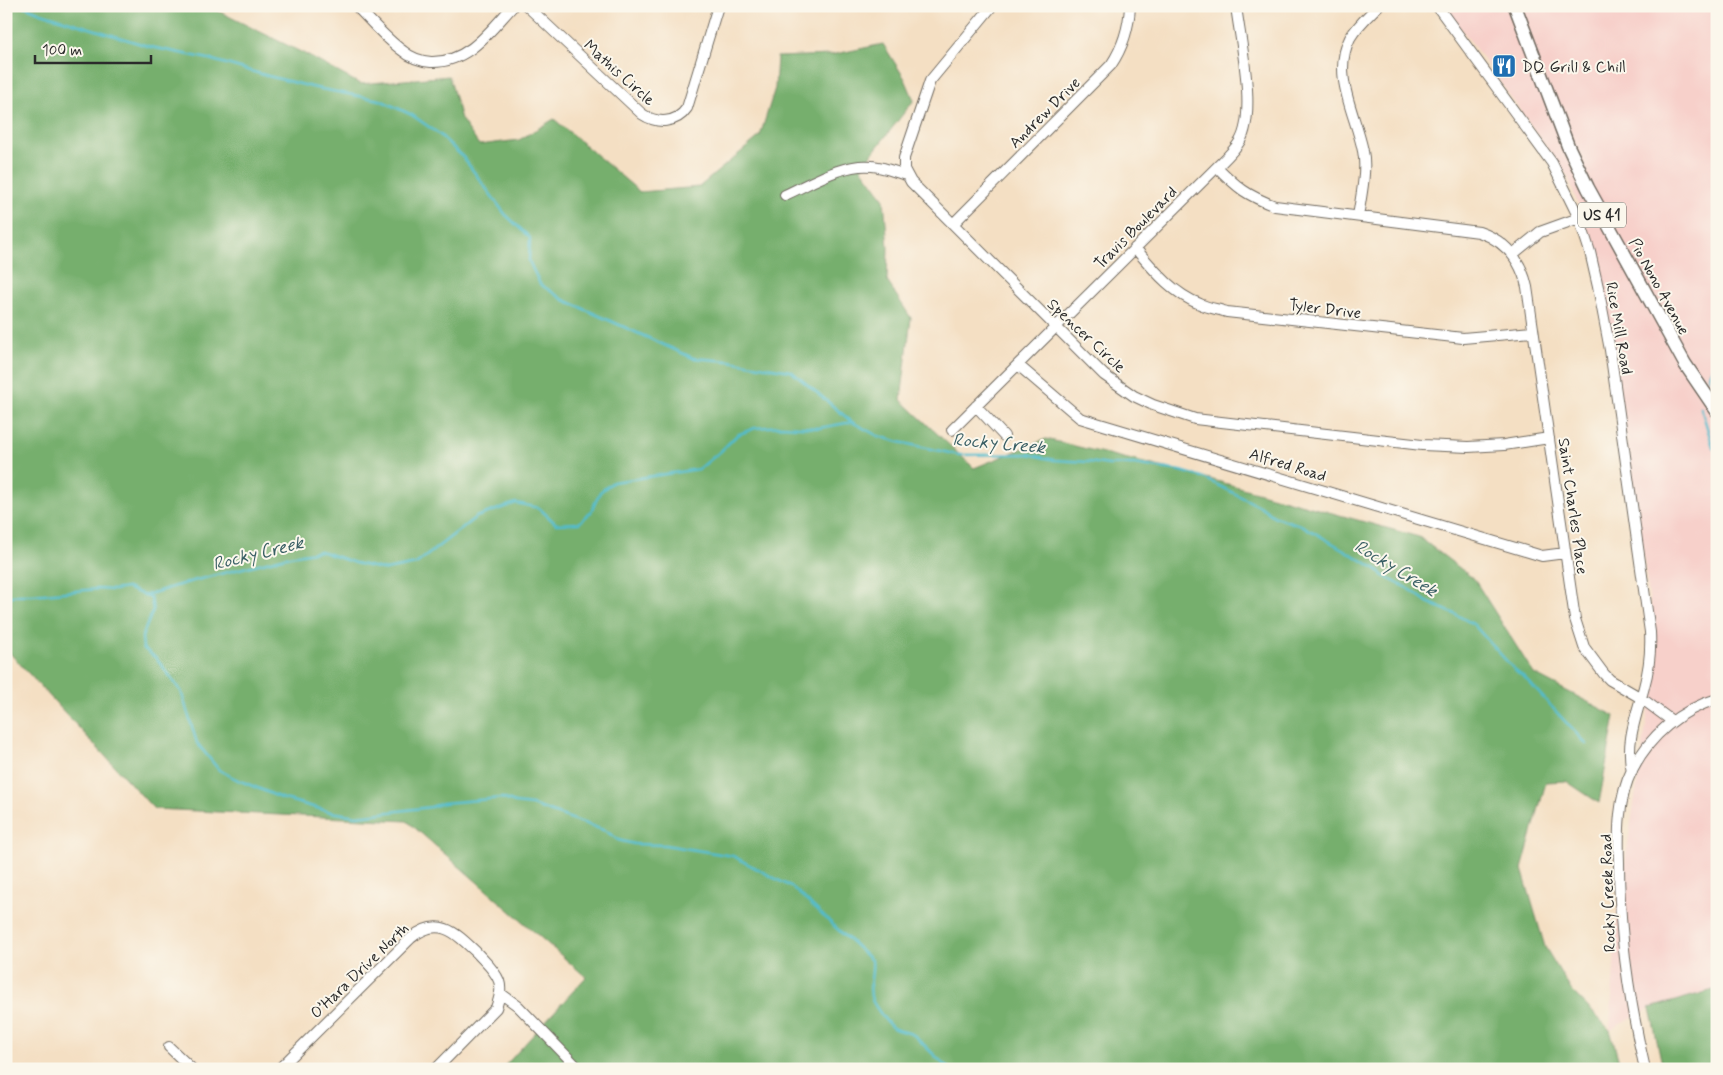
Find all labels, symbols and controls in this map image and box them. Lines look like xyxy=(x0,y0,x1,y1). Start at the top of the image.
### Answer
scale bar xyxy=(35,32,151,64)
street label: Mathis Circle xyxy=(579,35,660,111)
text: 100 m xyxy=(42,41,82,61)
restaurant icon: DQ Grill & Chill xyxy=(1491,53,1517,79)
place label: DQ Grill & Chill xyxy=(1522,57,1626,78)
street label: Andrew Drive xyxy=(1005,73,1085,153)
street label: Travis Boulevard xyxy=(1090,182,1182,274)
road number: US 41 xyxy=(1578,202,1626,228)
street label: Pio Nono Avenue xyxy=(1623,235,1694,339)
street label: Rice Mill Road xyxy=(1600,280,1637,376)
street label: Spencer Circle xyxy=(1042,294,1130,378)
street label: Tyler Drive xyxy=(1287,295,1362,324)
water label: Rocky Creek xyxy=(952,428,1047,460)
street label: Saint Charles Place xyxy=(1553,437,1592,576)
street label: Alfred Road xyxy=(1246,444,1329,487)
water label: Rocky Creek xyxy=(210,531,307,577)
water label: Rocky Creek xyxy=(1350,535,1442,603)
street label: Rocky Creek Road xyxy=(1596,833,1621,952)
street label: O’Hara Drive North xyxy=(306,918,414,1024)

